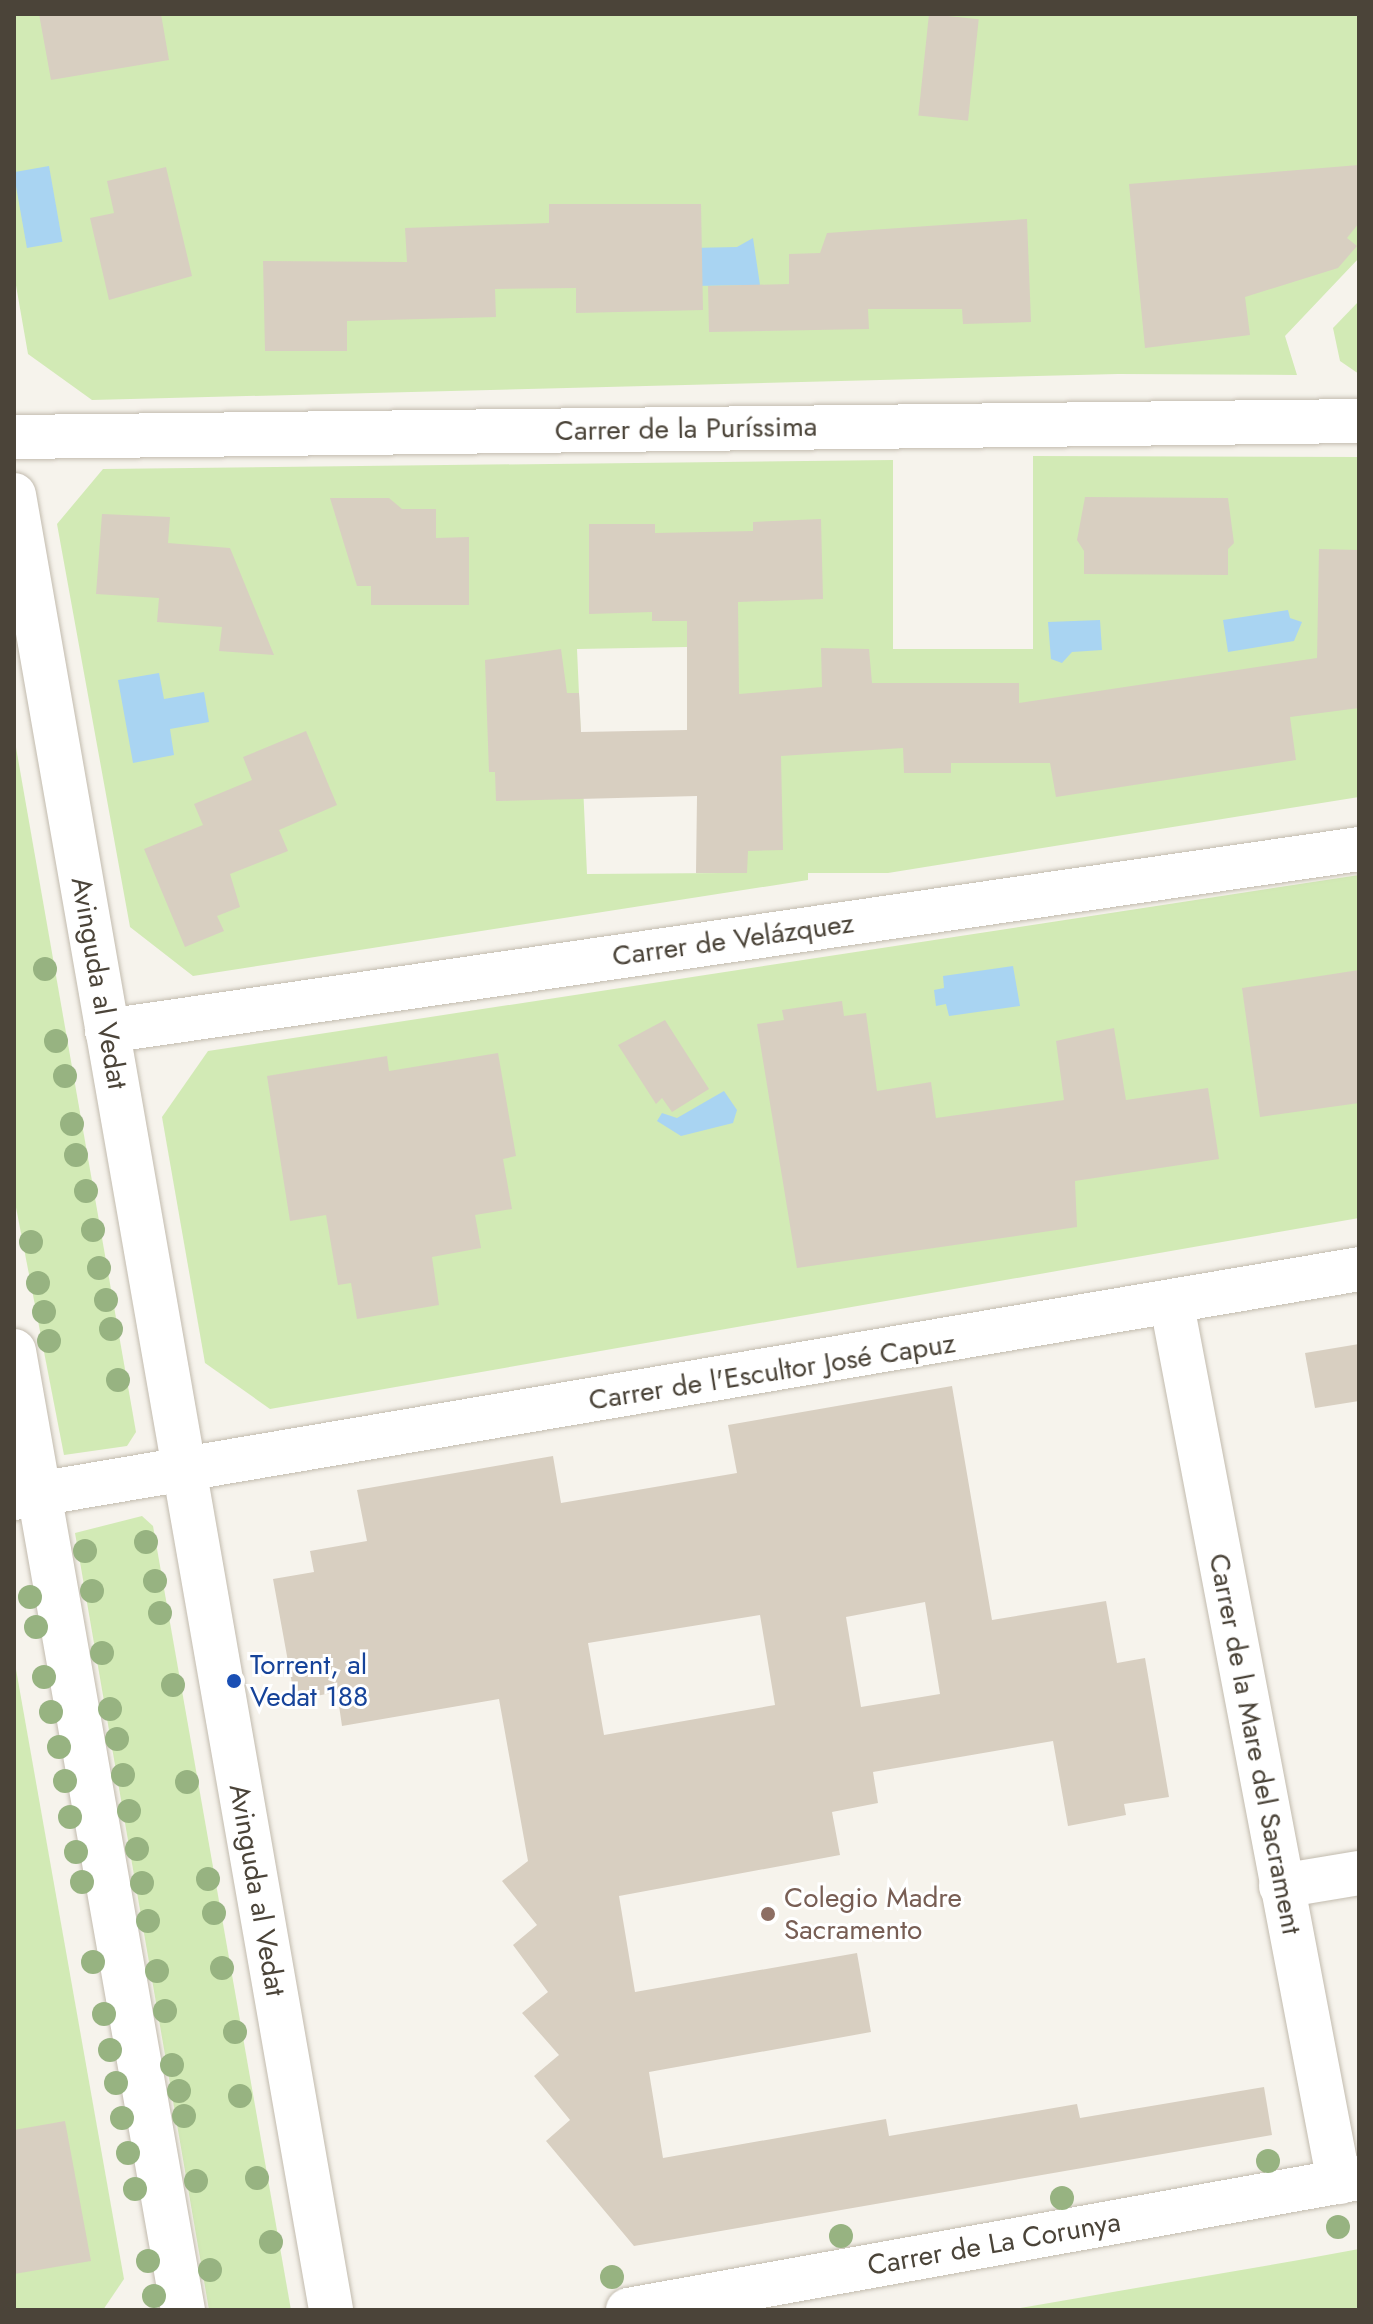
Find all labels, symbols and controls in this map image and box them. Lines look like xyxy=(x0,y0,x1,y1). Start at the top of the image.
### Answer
street label: Carrer de la Puríssima xyxy=(554,410,818,448)
street label: Avinguda al Vedat xyxy=(64,874,134,1092)
street label: Carrer de Velázquez xyxy=(610,906,856,974)
street label: Carrer de l'Escultor José Capuz xyxy=(586,1326,958,1418)
street label: Carrer de la Mare del Sacrament xyxy=(1202,1551,1308,1937)
place label: Torrent, al Vedat 188 xyxy=(250,1648,368,1714)
marker: Torrent, al Vedat 188 xyxy=(225,1672,243,1690)
street label: Avinguda al Vedat xyxy=(222,1781,292,1999)
place label: Colegio Madre Sacramento xyxy=(784,1881,962,1947)
marker: Colegio Madre Sacramento xyxy=(759,1905,777,1923)
street label: Carrer de La Corunya xyxy=(865,2205,1123,2283)

